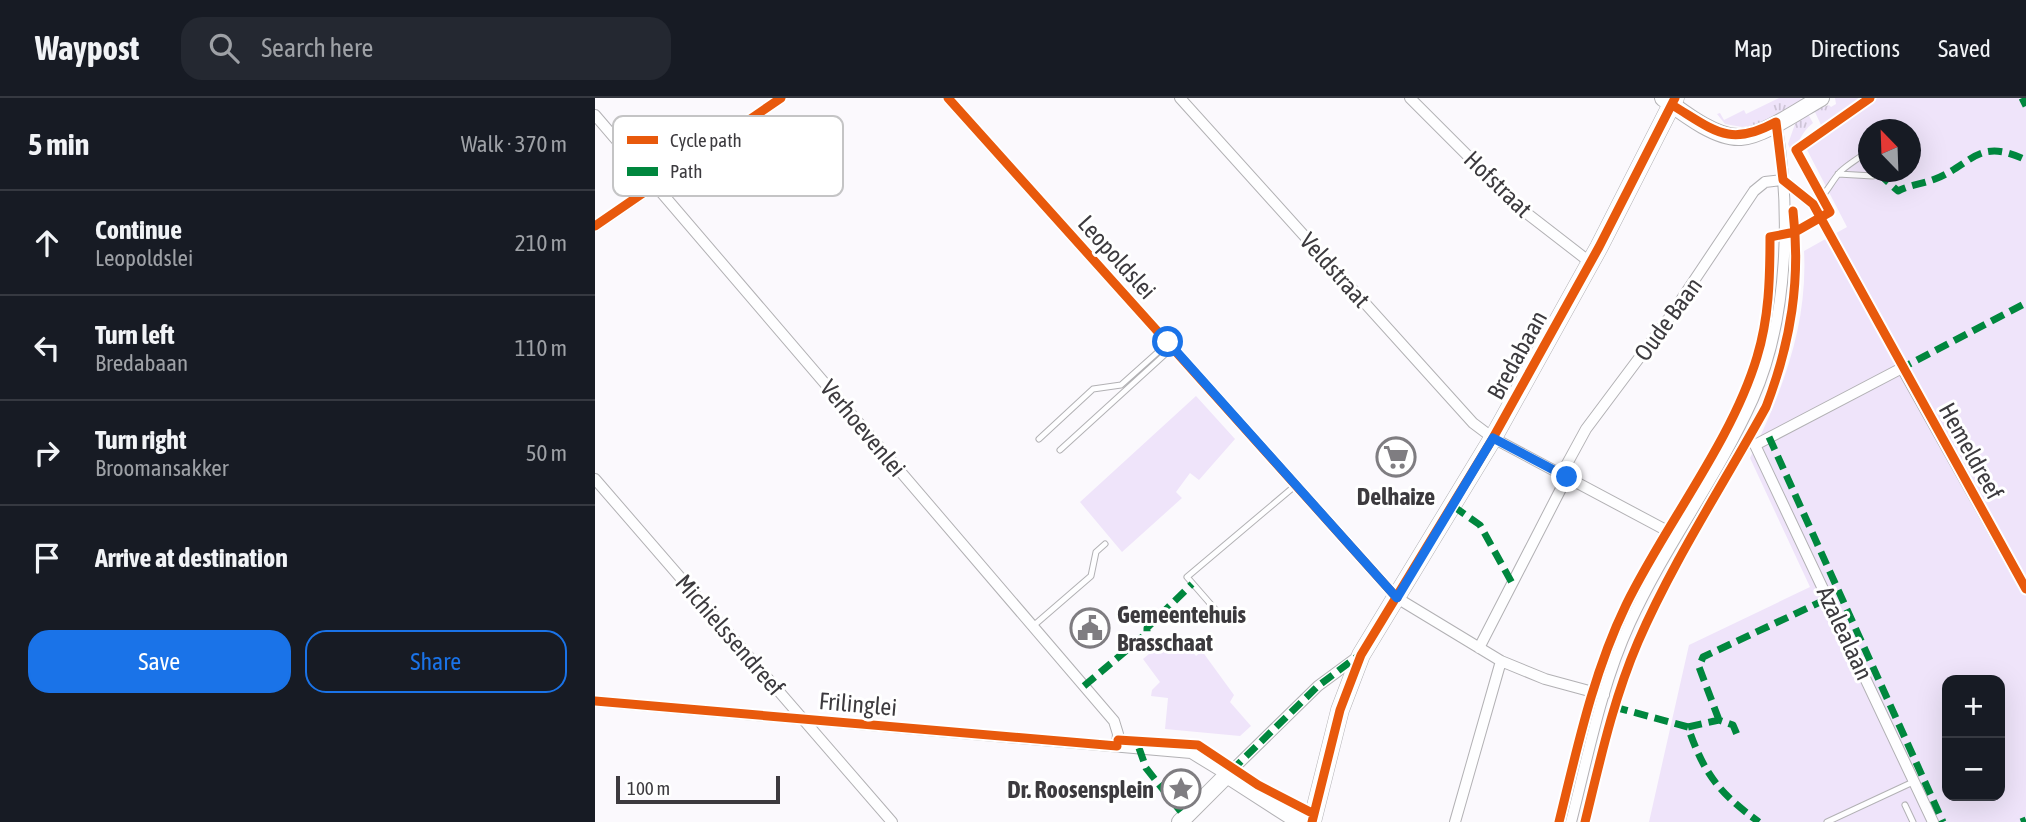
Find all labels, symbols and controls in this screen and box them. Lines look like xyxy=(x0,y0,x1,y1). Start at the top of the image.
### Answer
search box xyxy=(181,17,671,80)
text: Waypost xyxy=(35,29,139,67)
icon: search xyxy=(205,29,243,67)
text: Search here xyxy=(261,33,373,63)
text: Map xyxy=(1734,35,1772,62)
text: Directions xyxy=(1810,35,1900,62)
text: Saved xyxy=(1938,35,1991,62)
legend xyxy=(613,116,843,196)
north arrow xyxy=(1858,119,1921,182)
text: 5 min xyxy=(28,127,89,161)
text: Cycle path xyxy=(670,129,742,151)
text: Walk · 370 m xyxy=(461,131,567,157)
street label: Hofstraat xyxy=(1459,145,1537,223)
text: Path xyxy=(670,160,702,182)
street label: Leopoldslei xyxy=(1073,210,1161,304)
text: Continue xyxy=(95,215,182,245)
icon: ahead xyxy=(28,224,66,262)
street label: Veldstraat xyxy=(1295,227,1375,313)
text: 210 m xyxy=(515,230,567,256)
text: Leopoldslei xyxy=(95,245,193,271)
street label: Oude Baan xyxy=(1629,272,1707,366)
street label: Bredabaan xyxy=(1482,306,1552,404)
text: Turn left xyxy=(95,320,175,350)
route start xyxy=(1152,326,1183,357)
icon: left xyxy=(28,329,66,367)
text: 110 m xyxy=(515,335,567,361)
text: Bredabaan xyxy=(95,350,188,376)
street label: Verhoevenlei xyxy=(815,374,911,482)
street label: Hemeldreef xyxy=(1934,398,2009,504)
text: Turn right xyxy=(95,425,186,455)
icon: right xyxy=(28,434,66,472)
supermarket icon: Delhaize xyxy=(1375,436,1417,478)
text: 50 m xyxy=(526,440,567,466)
text: Broomansakker xyxy=(95,455,229,481)
route end xyxy=(1551,461,1582,492)
place label: Delhaize xyxy=(1357,483,1435,510)
icon: arrive xyxy=(28,539,66,577)
text: Arrive at destination xyxy=(95,543,288,573)
street label: Michielssendreef xyxy=(670,569,790,701)
street label: Azalealaan xyxy=(1812,582,1878,684)
place label: Gemeentehuis Brasschaat xyxy=(1117,601,1247,656)
public building icon: Gemeentehuis Brasschaat xyxy=(1069,607,1111,649)
button: Save xyxy=(28,630,291,693)
button: Share xyxy=(305,630,567,693)
map controls xyxy=(1942,675,2005,801)
button: + xyxy=(1942,675,2005,738)
street label: Frilinglei xyxy=(818,687,898,721)
button: − xyxy=(1942,738,2005,801)
place icon: Dr. Roosensplein xyxy=(1160,768,1202,810)
scale bar xyxy=(616,773,781,805)
place label: Dr. Roosensplein xyxy=(1007,776,1154,803)
text: 100 m xyxy=(627,777,670,799)

